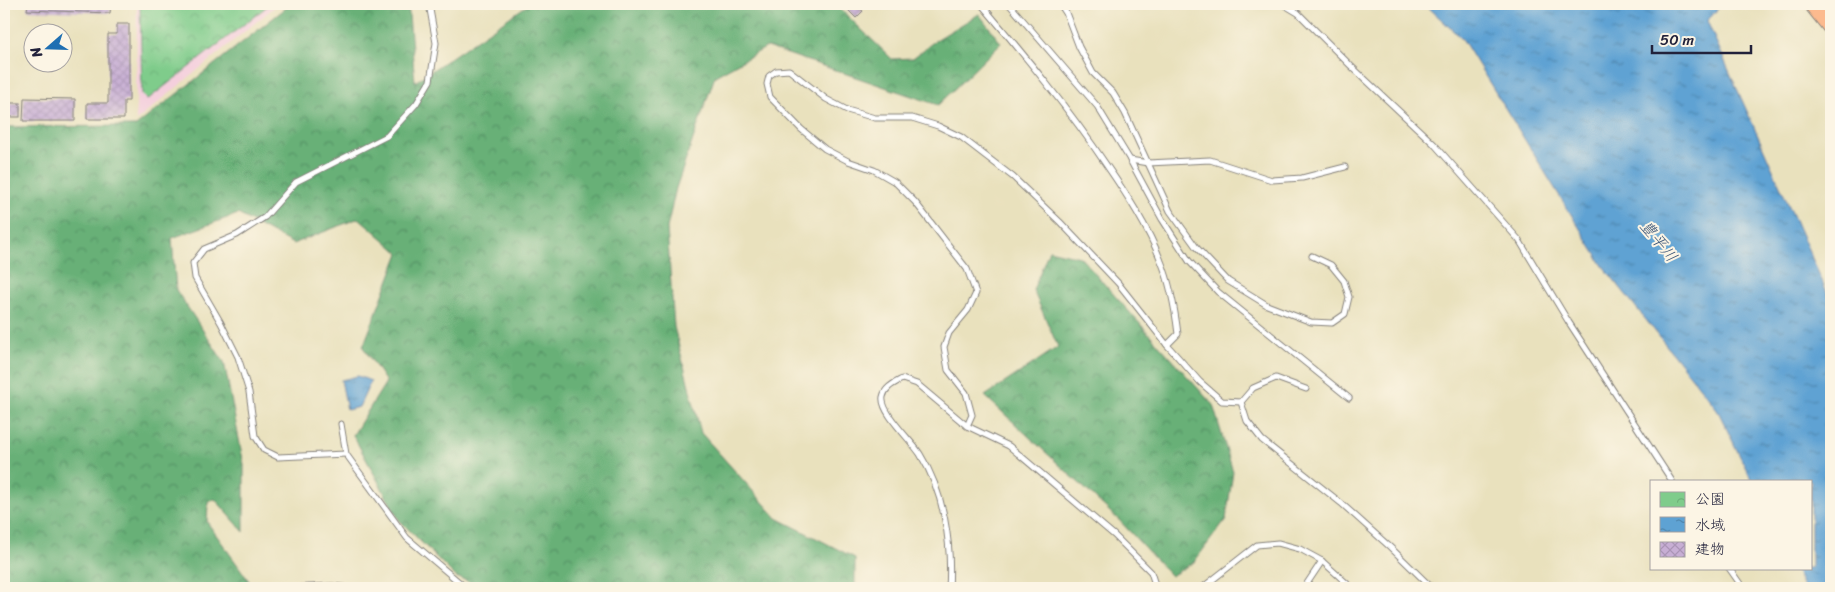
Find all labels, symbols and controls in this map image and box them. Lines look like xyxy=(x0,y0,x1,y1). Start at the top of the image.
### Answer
north arrow xyxy=(22,22,72,72)
scale bar xyxy=(1652,22,1751,54)
text: 50 m xyxy=(1660,27,1695,53)
text: N xyxy=(23,43,50,62)
water label: 豊平川 xyxy=(1633,213,1685,269)
legend xyxy=(1650,480,1812,570)
text: 公園 xyxy=(1695,486,1725,512)
text: 水域 xyxy=(1695,512,1725,538)
text: 建物 xyxy=(1695,536,1725,562)

